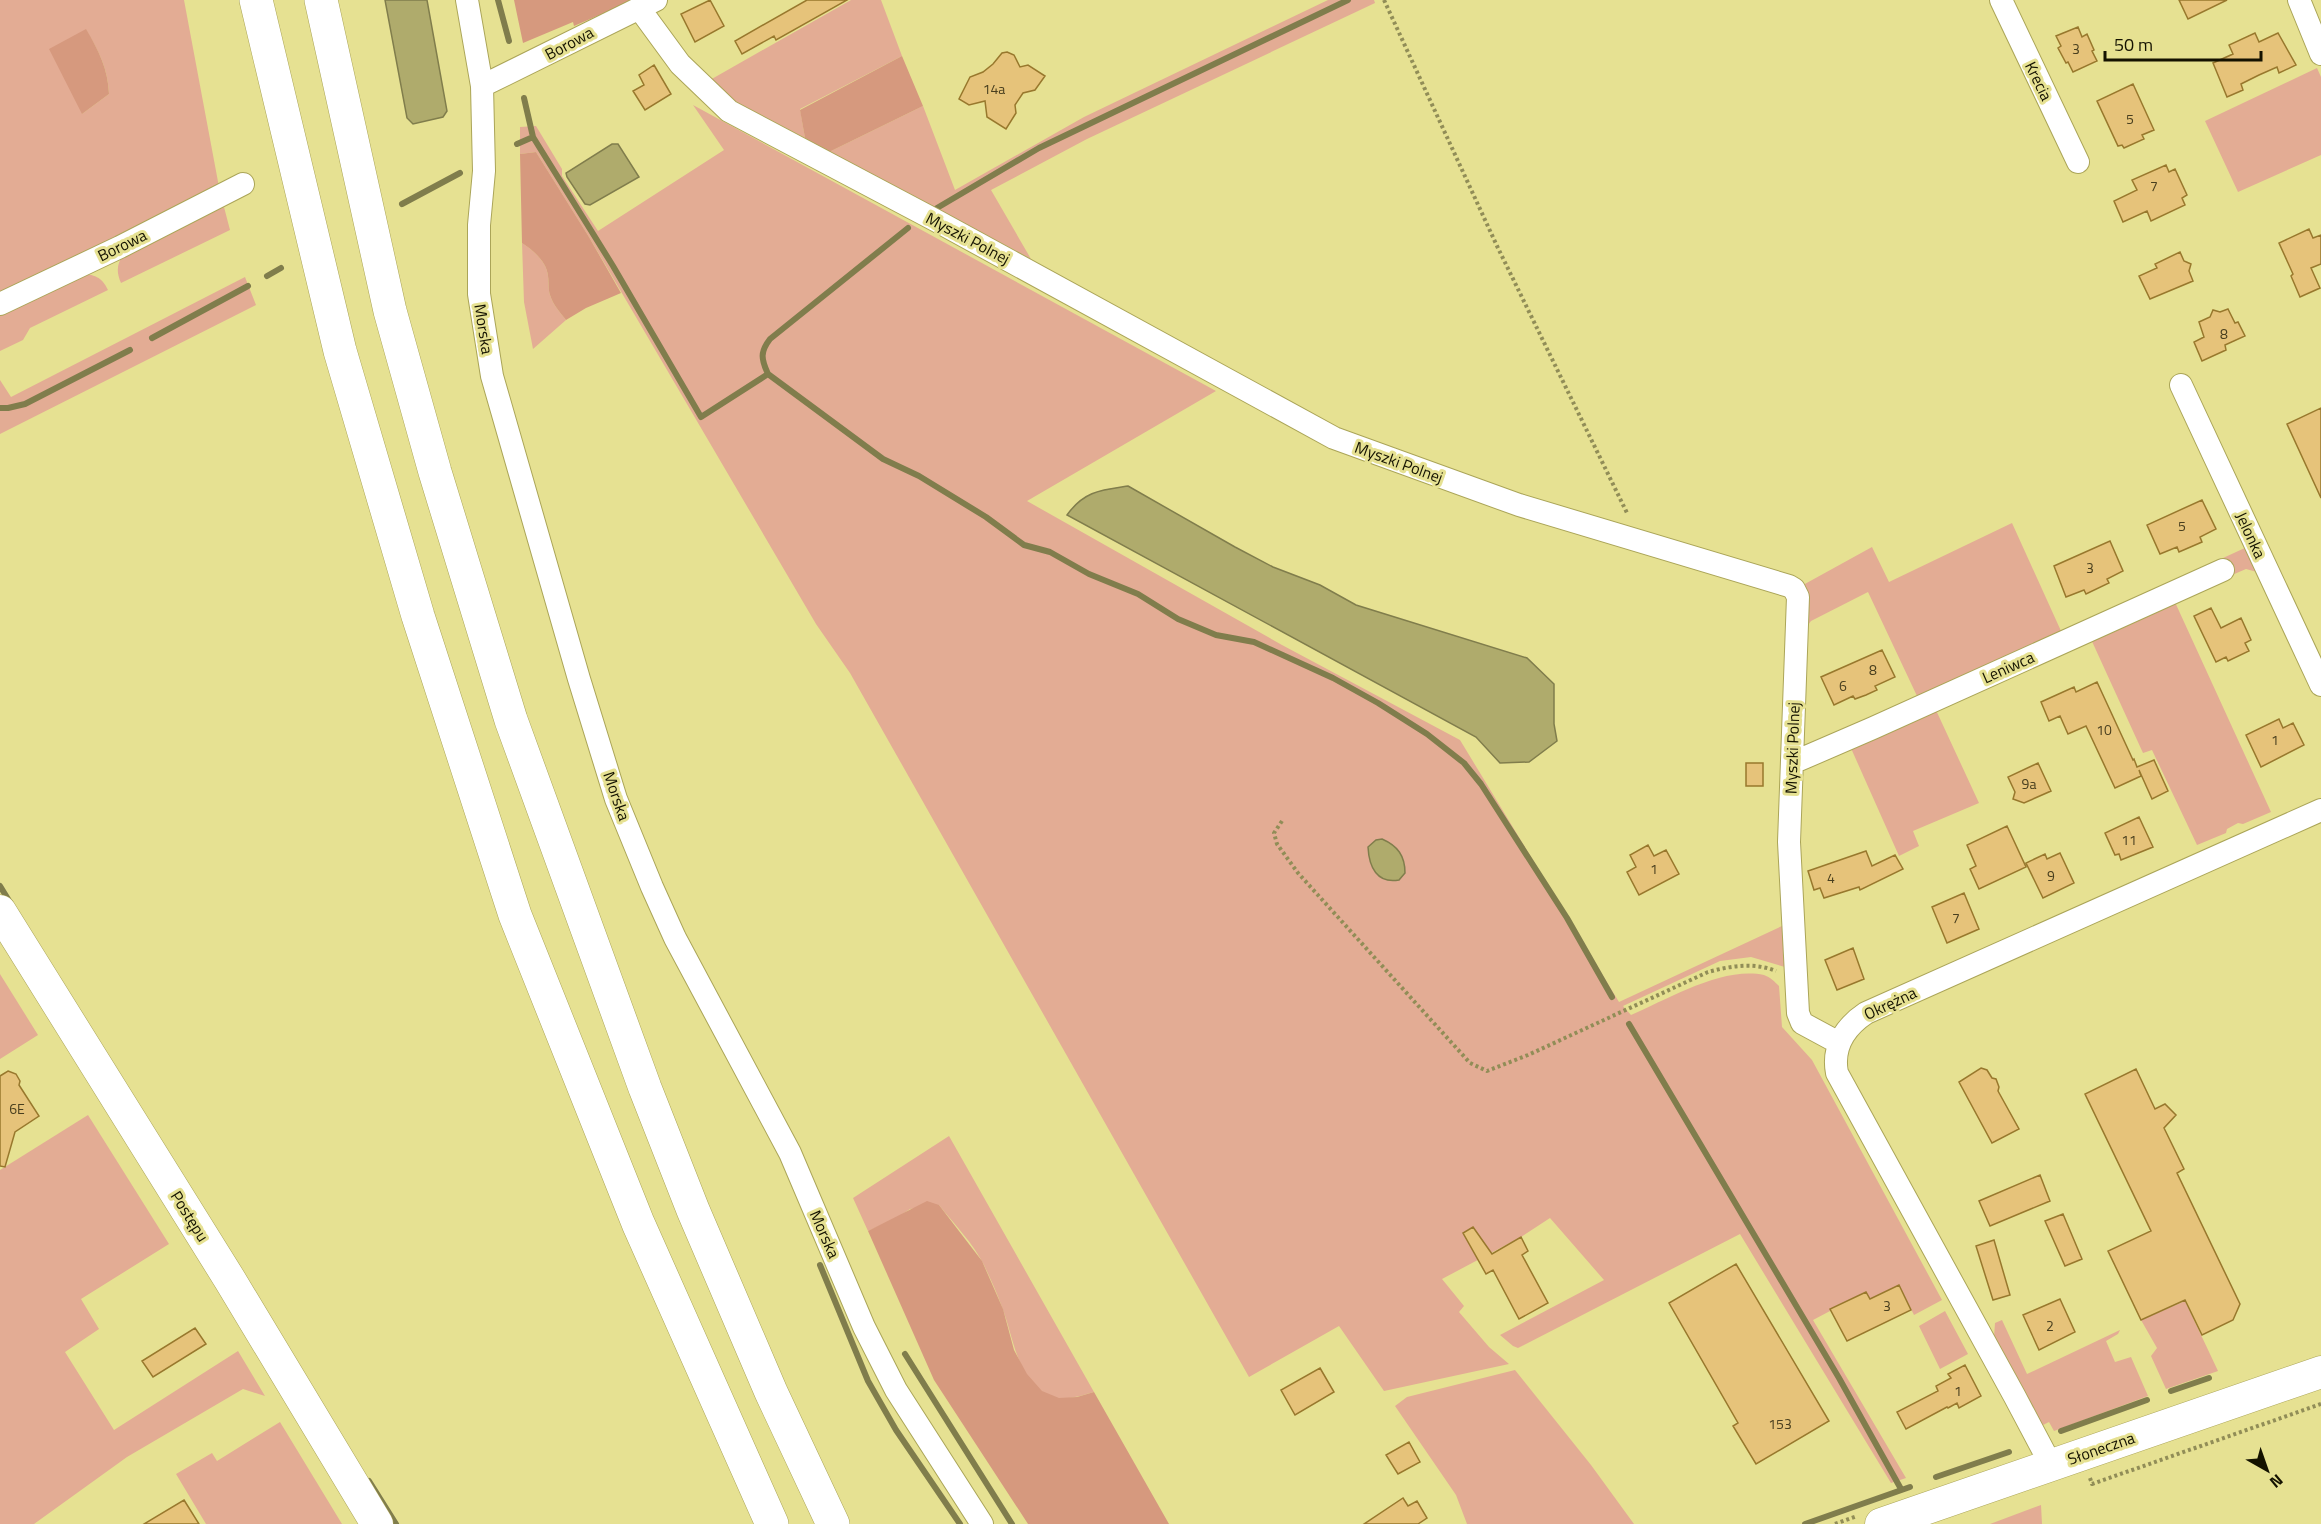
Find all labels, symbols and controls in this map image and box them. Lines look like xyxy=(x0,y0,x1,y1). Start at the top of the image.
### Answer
street label: Borowa xyxy=(540,20,598,66)
scale bar xyxy=(2105,24,2261,62)
text: 50 m xyxy=(2114,31,2153,58)
house number: 3 xyxy=(2072,38,2080,59)
street label: Krecia xyxy=(2019,57,2059,105)
house number: 14a xyxy=(983,78,1005,99)
house number: 5 xyxy=(2126,108,2134,129)
house number: 7 xyxy=(2150,175,2158,196)
street label: Myszki Polnej xyxy=(922,206,1014,270)
street label: Borowa xyxy=(93,223,151,267)
street label: Morska xyxy=(468,302,500,356)
house number: 8 xyxy=(2220,323,2228,344)
street label: Myszki Polnej xyxy=(1352,435,1446,489)
street label: Jelonka xyxy=(2230,508,2272,562)
house number: 5 xyxy=(2178,515,2186,536)
house number: 3 xyxy=(2086,557,2094,578)
street label: Leniwca xyxy=(1978,645,2038,689)
house number: 8 xyxy=(1869,659,1877,680)
house number: 6 xyxy=(1839,675,1847,696)
street label: Myszki Polnej xyxy=(1778,701,1806,795)
house number: 10 xyxy=(2096,719,2112,740)
house number: 1 xyxy=(2271,729,2279,750)
street label: Morska xyxy=(597,768,637,824)
house number: 9a xyxy=(2022,773,2036,794)
house number: 11 xyxy=(2121,829,2137,850)
house number: 1 xyxy=(1650,858,1658,879)
house number: 9 xyxy=(2047,865,2055,886)
house number: 4 xyxy=(1827,867,1835,888)
house number: 7 xyxy=(1952,907,1960,928)
street label: Okrężna xyxy=(1860,980,1920,1026)
house number: 6E xyxy=(9,1098,25,1119)
street label: Postępu xyxy=(165,1186,215,1246)
street label: Morska xyxy=(804,1206,846,1262)
house number: 3 xyxy=(1883,1295,1891,1316)
house number: 2 xyxy=(2046,1315,2054,1336)
house number: 1 xyxy=(1954,1380,1962,1401)
house number: 153 xyxy=(1768,1413,1792,1434)
street label: Słoneczna xyxy=(2064,1425,2138,1471)
north arrow xyxy=(2237,1440,2297,1500)
text: N xyxy=(2265,1469,2289,1494)

